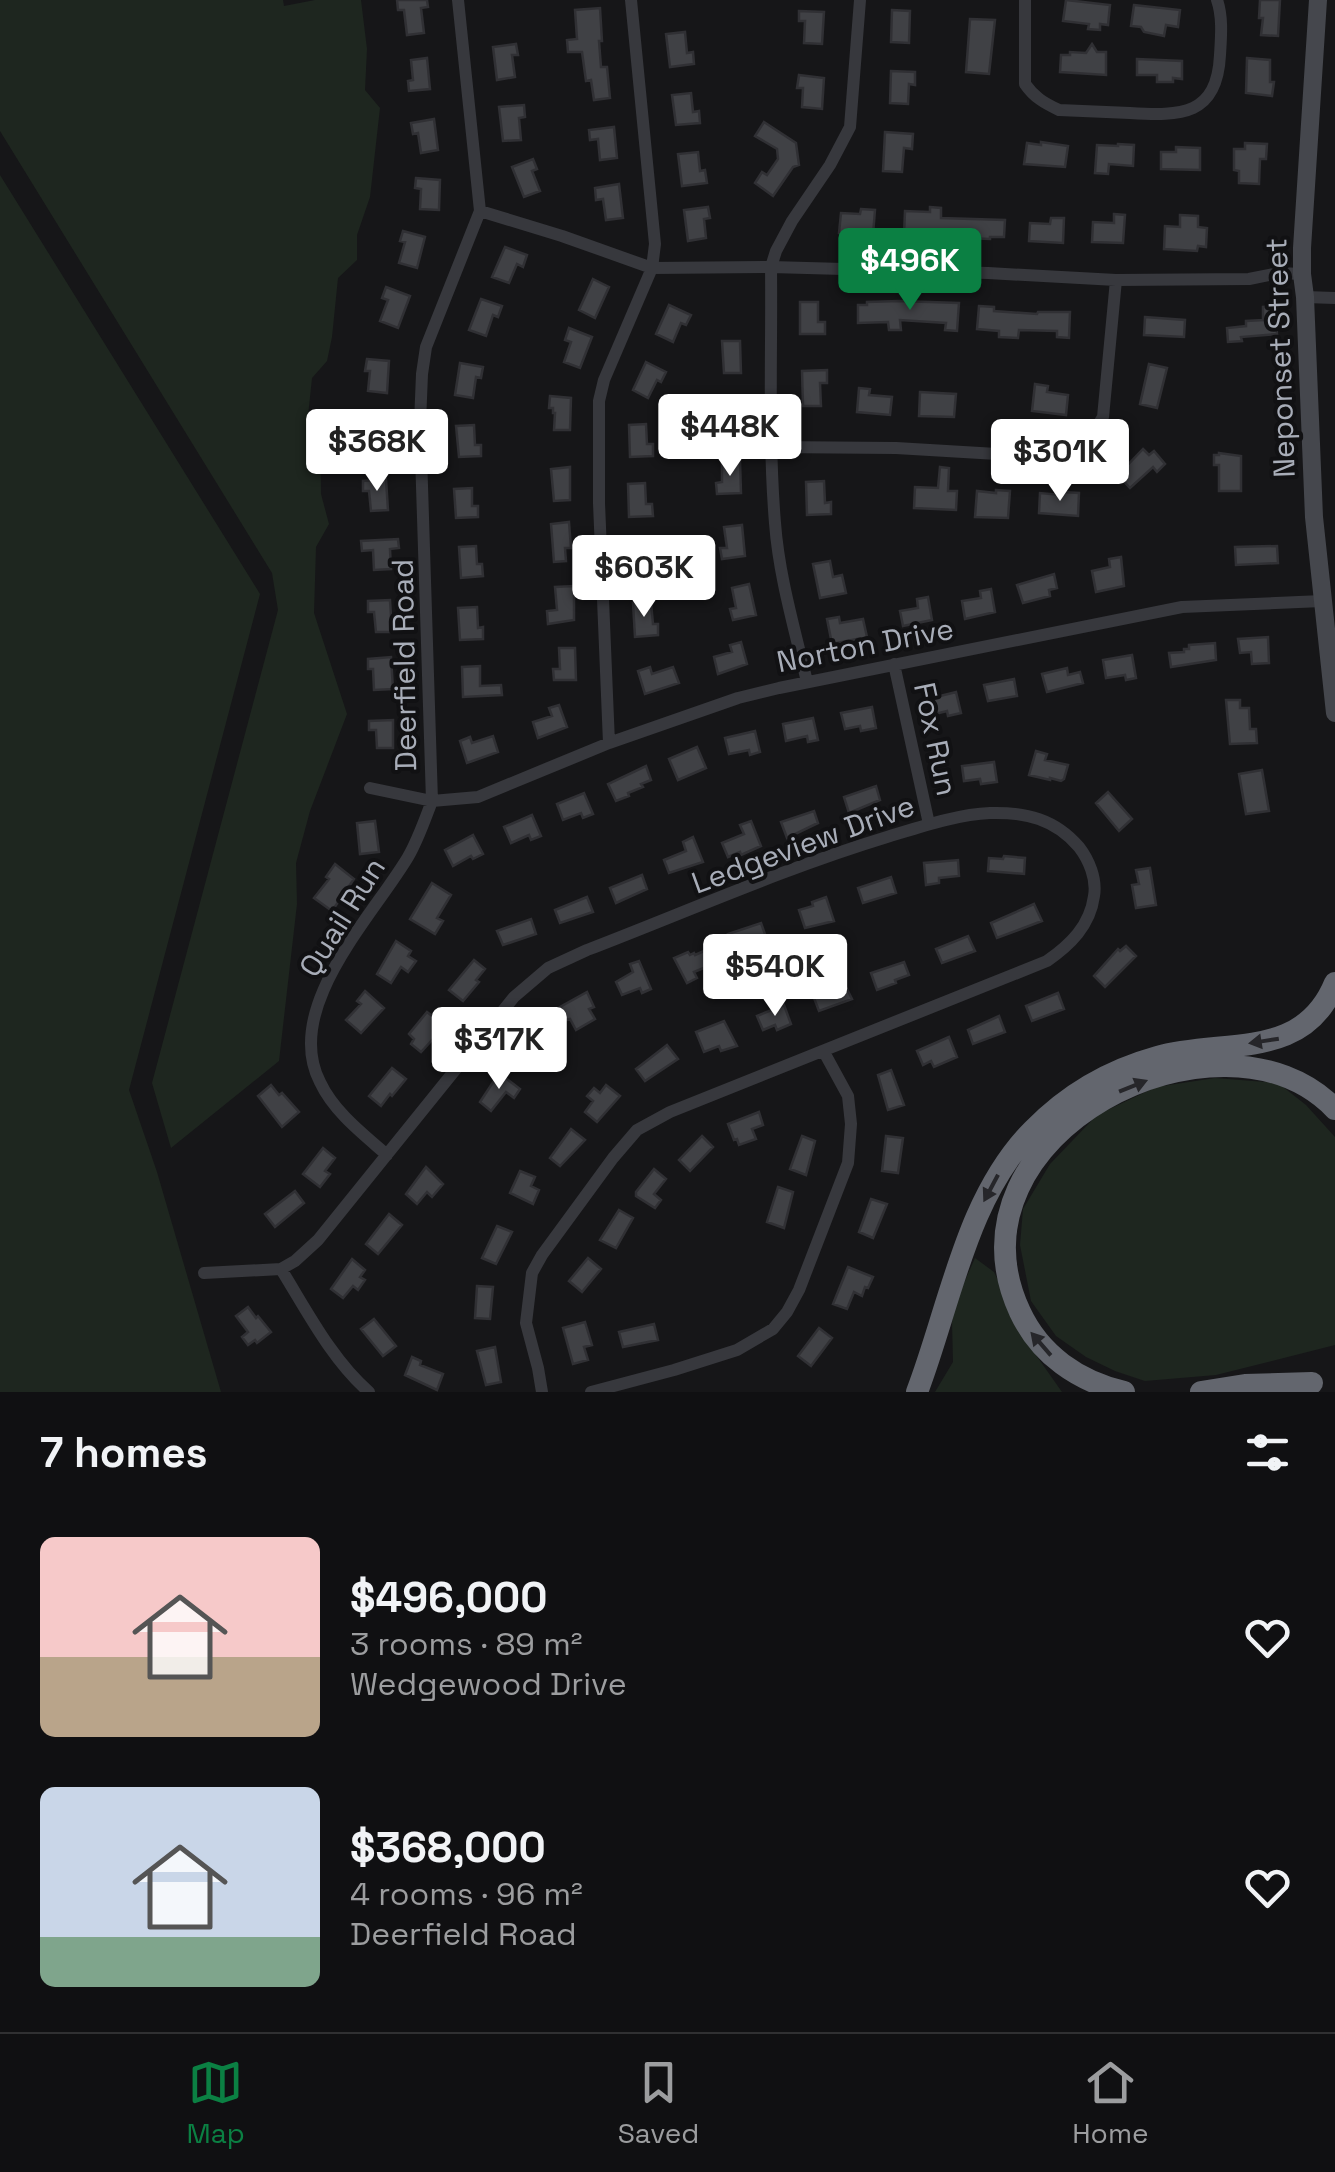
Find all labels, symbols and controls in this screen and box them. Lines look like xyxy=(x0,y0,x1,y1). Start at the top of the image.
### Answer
pin: $496K xyxy=(840,228,980,313)
street label: Neponset Street xyxy=(1256,237,1304,479)
text: $496K xyxy=(860,240,960,280)
pin: $448K xyxy=(660,394,800,479)
text: $448K xyxy=(680,406,780,446)
pin: $368K xyxy=(307,409,447,494)
pin: $301K xyxy=(990,419,1130,504)
text: $368K xyxy=(328,421,426,461)
text: $301K xyxy=(1013,431,1107,471)
pin: $603K xyxy=(574,535,714,620)
text: $603K xyxy=(594,547,694,587)
street label: Deerfield Road xyxy=(383,558,425,772)
street label: Norton Drive xyxy=(773,609,957,681)
street label: Fox Run xyxy=(905,679,967,799)
street label: Ledgeview Drive xyxy=(686,786,920,902)
street label: Quail Run xyxy=(290,850,394,984)
pin: $540K xyxy=(705,934,845,1019)
text: $540K xyxy=(725,946,825,986)
pin: $317K xyxy=(429,1007,569,1092)
text: $317K xyxy=(454,1019,544,1059)
one-way arrow xyxy=(1247,1033,1279,1049)
one-way arrow xyxy=(1118,1078,1148,1094)
one-way arrow xyxy=(983,1173,1000,1202)
one-way arrow xyxy=(1031,1332,1053,1357)
icon: filters xyxy=(1240,1425,1295,1480)
text: 7 homes xyxy=(40,1426,208,1479)
text: $496,000 xyxy=(350,1571,547,1624)
icon: home xyxy=(120,1577,240,1697)
icon: heart xyxy=(1240,1610,1295,1665)
text: 3 rooms · 89 m² xyxy=(350,1624,582,1664)
text: Wedgewood Drive xyxy=(350,1664,627,1704)
text: $368,000 xyxy=(350,1821,546,1874)
icon: home xyxy=(120,1827,240,1947)
icon: heart xyxy=(1240,1860,1295,1915)
text: 4 rooms · 96 m² xyxy=(350,1874,583,1914)
text: Deerfield Road xyxy=(350,1914,577,1954)
tab: Map xyxy=(186,2055,245,2151)
tab: Saved xyxy=(618,2055,699,2151)
tab: Home xyxy=(1072,2055,1149,2151)

